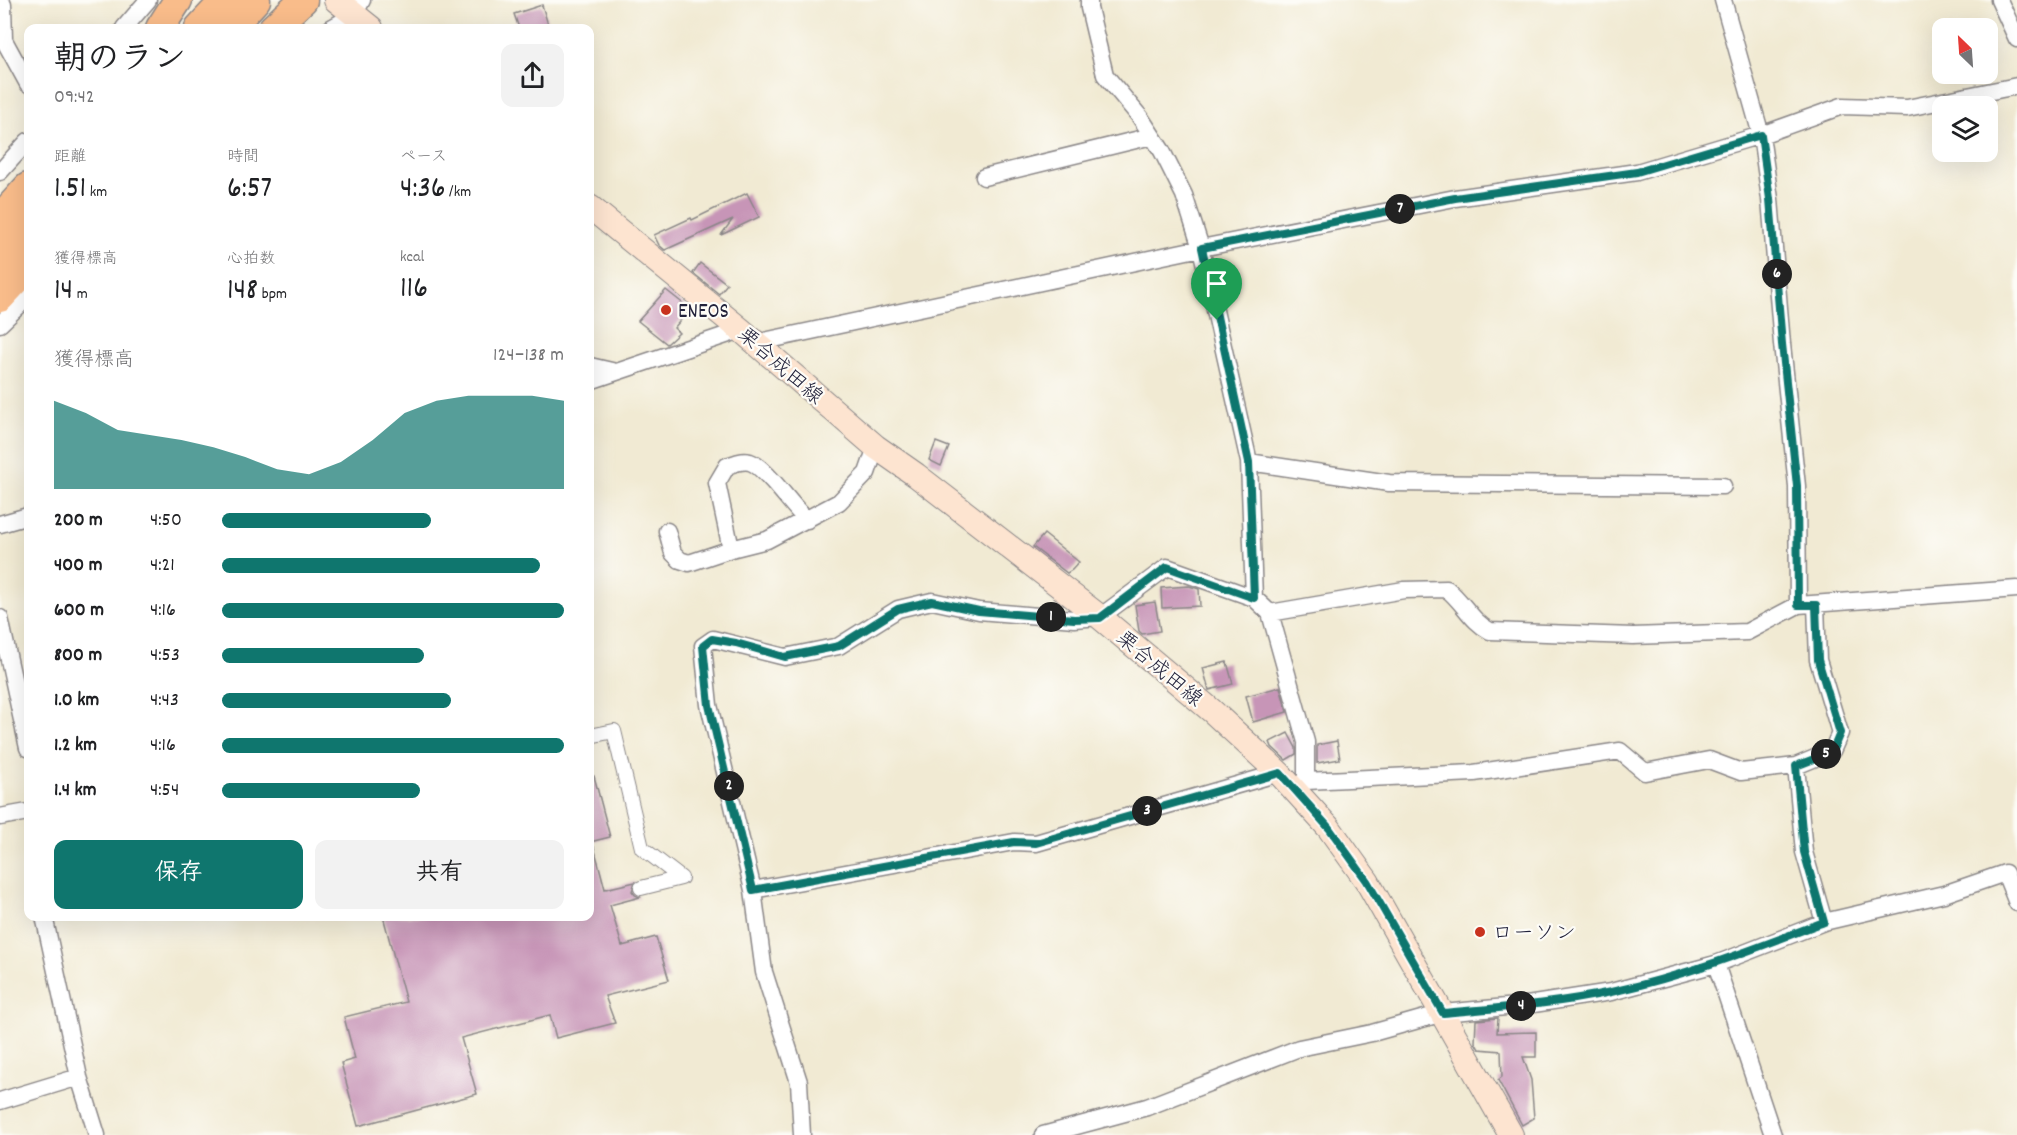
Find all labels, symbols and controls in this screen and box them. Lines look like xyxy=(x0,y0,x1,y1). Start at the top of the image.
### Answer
north arrow xyxy=(1932,18,1998,84)
map controls xyxy=(1932,18,1998,162)
text: 朝のラン xyxy=(54,38,186,85)
button: share xyxy=(501,44,564,107)
text: 09:42 xyxy=(54,84,94,112)
button: layers xyxy=(1932,96,1998,162)
text: 距離 xyxy=(54,146,86,169)
text: 時間 xyxy=(227,146,259,169)
text: ペース xyxy=(400,146,447,169)
text: 1.51 xyxy=(54,169,86,212)
text: 6:57 xyxy=(227,169,272,212)
text: 4:36 xyxy=(400,169,445,212)
text: km xyxy=(86,181,107,204)
text: /km xyxy=(445,181,471,204)
pin: 7 xyxy=(1385,194,1415,224)
text: 7 xyxy=(1397,197,1403,220)
text: kcal xyxy=(400,246,424,269)
text: 獲得標高 xyxy=(54,248,118,271)
text: 心拍数 xyxy=(227,248,275,271)
pin xyxy=(1191,258,1242,320)
pin: 6 xyxy=(1762,259,1792,289)
text: 6 xyxy=(1773,262,1781,285)
icon: arrive xyxy=(1200,267,1233,300)
text: 116 xyxy=(400,269,428,312)
text: 14 xyxy=(54,271,73,314)
text: 148 xyxy=(227,271,258,314)
text: m xyxy=(73,283,88,306)
text: bpm xyxy=(258,283,287,306)
place label: ENEOS xyxy=(678,298,729,328)
marker: ENEOS xyxy=(659,303,673,317)
street label: 栗合成田線 xyxy=(730,322,828,413)
text: 124–138 m xyxy=(493,342,564,370)
text: 獲得標高 xyxy=(54,347,134,375)
text: 200 m xyxy=(54,507,103,535)
text: 4:50 xyxy=(150,507,182,535)
text: 400 m xyxy=(54,552,102,580)
text: 4:21 xyxy=(150,552,175,580)
text: 600 m xyxy=(54,597,104,625)
text: 4:16 xyxy=(150,597,176,625)
pin: 1 xyxy=(1036,602,1066,632)
text: 1 xyxy=(1049,605,1053,628)
street label: 栗合成田線 xyxy=(1108,625,1208,716)
text: 800 m xyxy=(54,642,102,670)
text: 4:53 xyxy=(150,642,180,670)
text: 1.0 km xyxy=(54,687,99,715)
text: 4:43 xyxy=(150,687,179,715)
text: 1.2 km xyxy=(54,732,97,760)
text: 4:16 xyxy=(150,732,176,760)
pin: 5 xyxy=(1811,739,1841,769)
text: 5 xyxy=(1822,742,1830,765)
pin: 2 xyxy=(714,771,744,801)
text: 2 xyxy=(726,774,733,797)
text: 1.4 km xyxy=(54,777,97,805)
text: 4:54 xyxy=(150,777,179,805)
pin: 3 xyxy=(1132,796,1162,826)
text: 3 xyxy=(1143,799,1151,822)
button: 保存 xyxy=(54,840,303,909)
button: 共有 xyxy=(315,840,564,909)
place label: ローソン xyxy=(1492,920,1576,950)
marker: ローソン xyxy=(1473,925,1487,939)
pin: 4 xyxy=(1506,991,1536,1021)
text: 4 xyxy=(1518,994,1524,1017)

